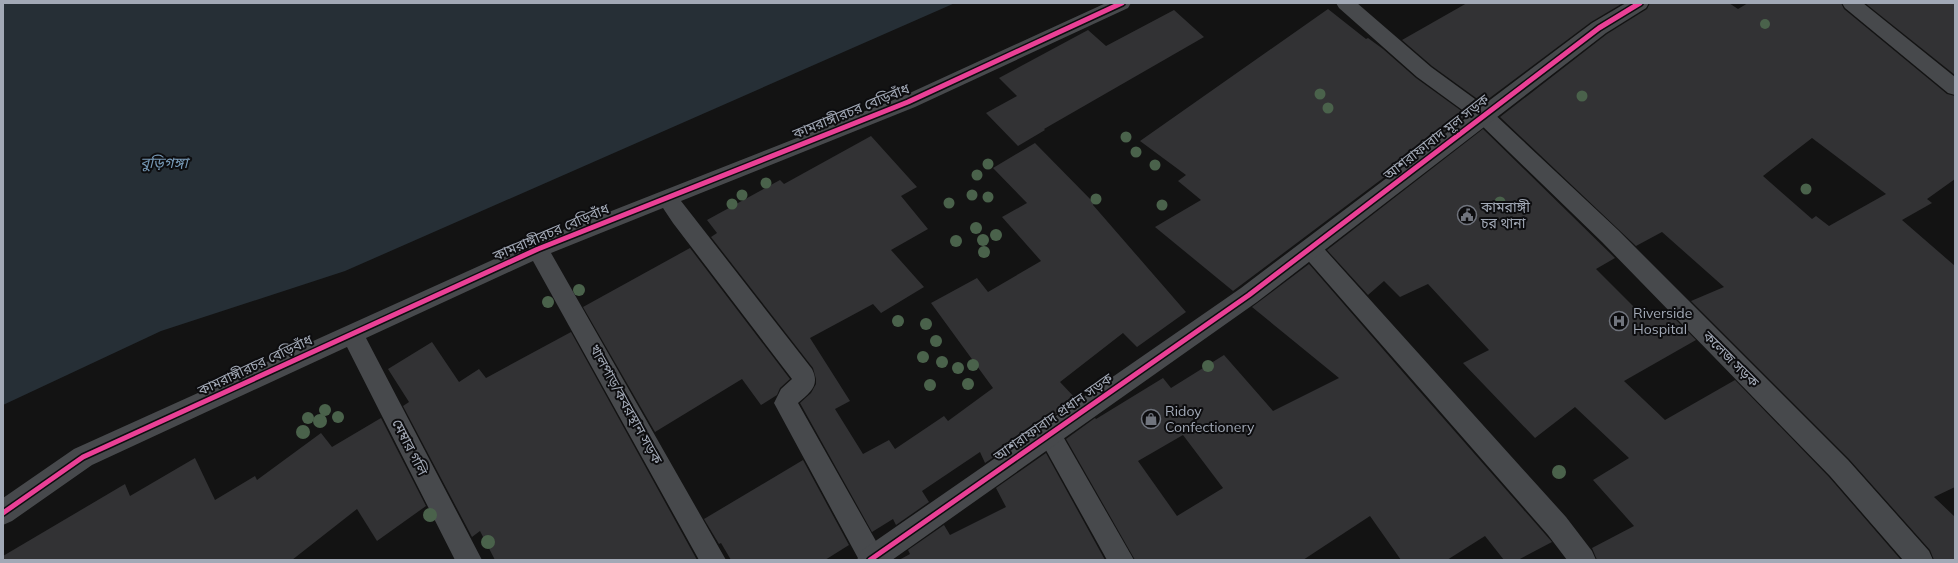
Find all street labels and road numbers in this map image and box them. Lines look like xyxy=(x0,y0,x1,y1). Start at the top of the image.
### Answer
street label: কামরাঙ্গীরচর বেড়িবাঁধ xyxy=(789,79,913,143)
street label: আশরাফাবাদ মূল সড়ক xyxy=(1379,90,1493,184)
street label: কামরাঙ্গীরচর বেড়িবাঁধ xyxy=(489,199,612,265)
street label: কলেজ সড়ক xyxy=(1698,326,1763,391)
street label: কামরাঙ্গীরচর বেড়িবাঁধ xyxy=(194,330,316,400)
street label: খালপাড়/কবরস্থান সড়ক xyxy=(586,341,667,468)
street label: আশরাফাবাদ প্রধান সড়ক xyxy=(989,369,1117,466)
street label: মেম্বার গলি xyxy=(388,416,432,479)

